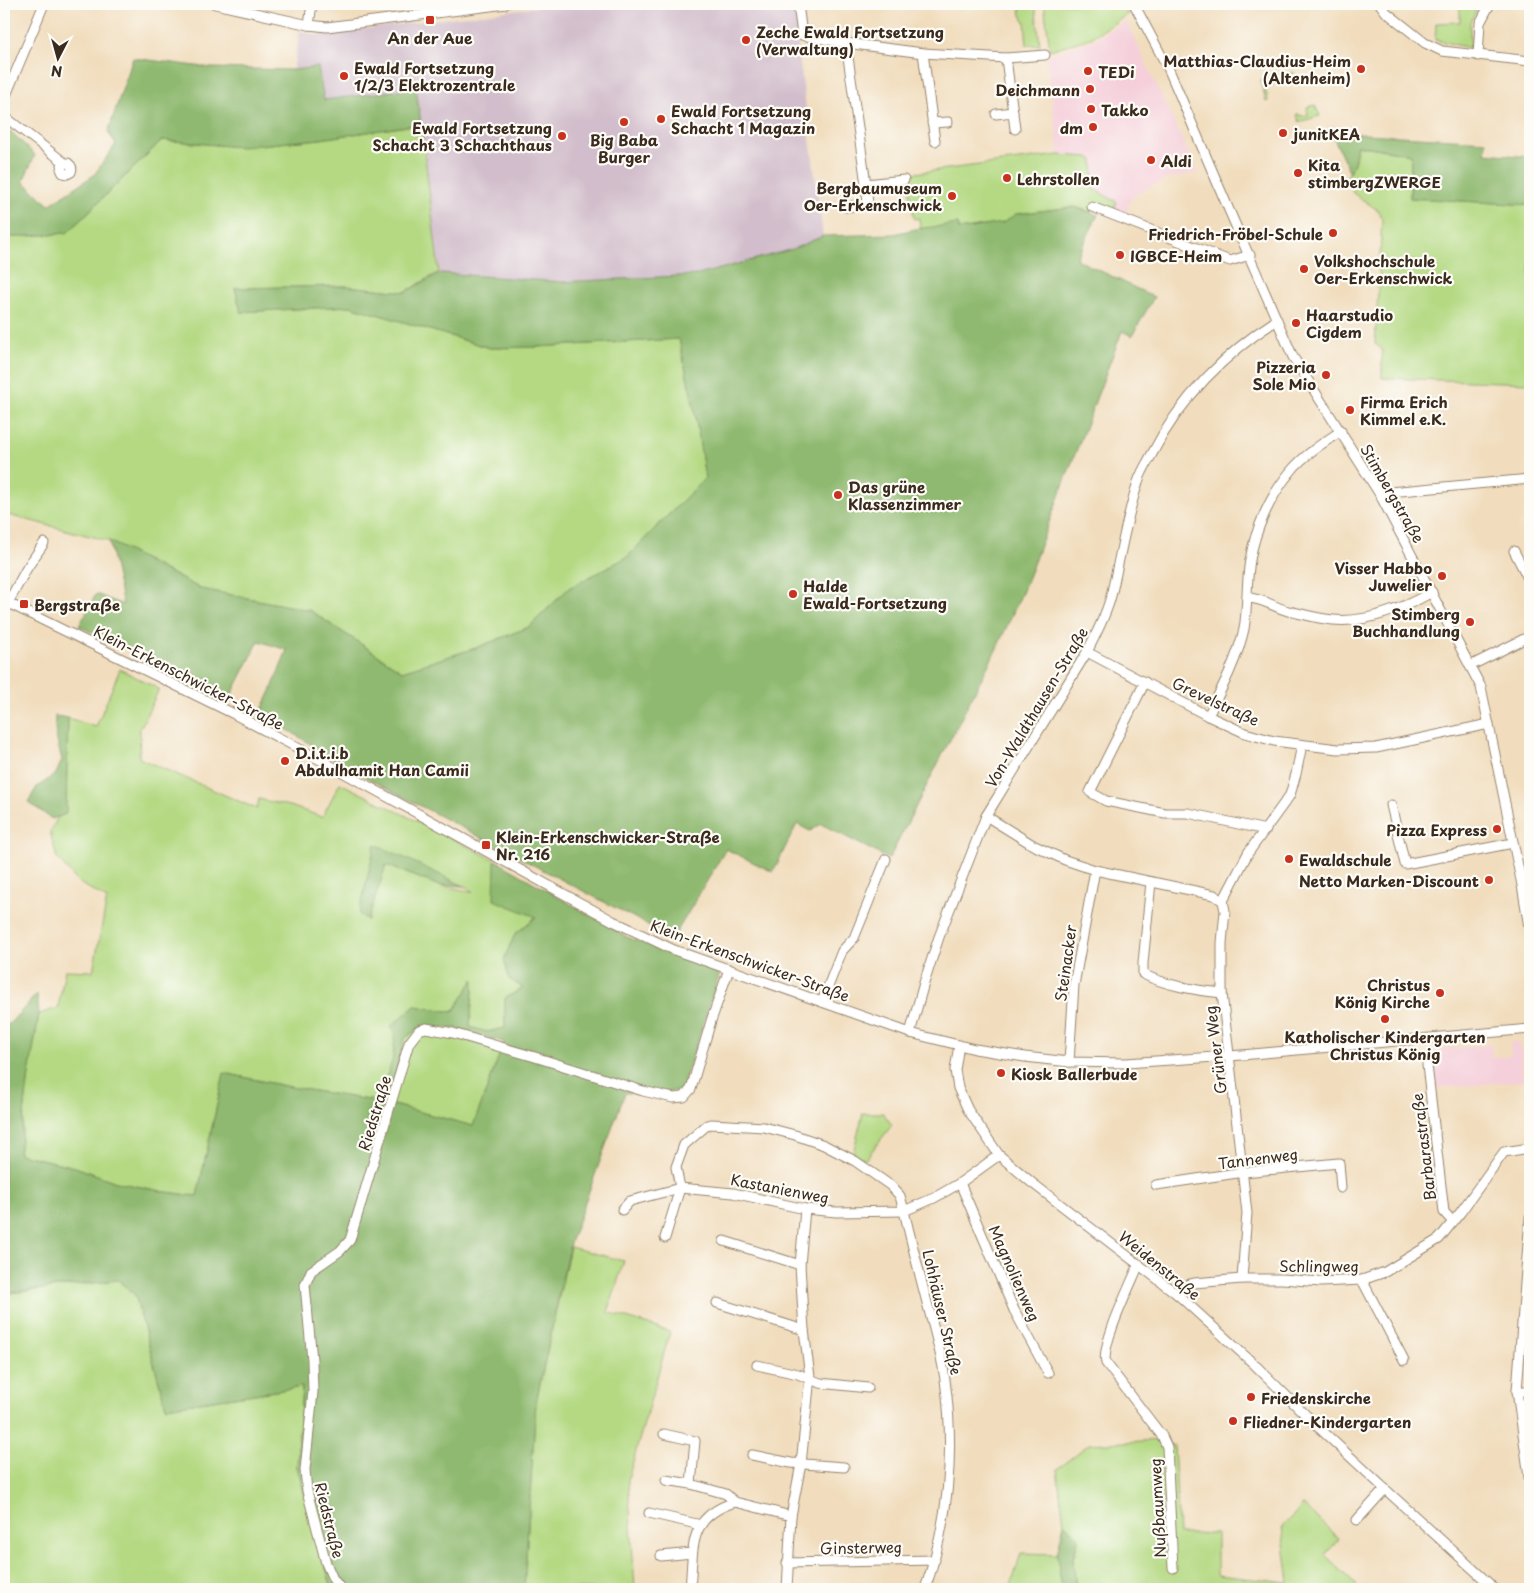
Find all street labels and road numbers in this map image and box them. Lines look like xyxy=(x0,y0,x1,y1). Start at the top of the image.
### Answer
street label: Stimbergstraße xyxy=(1355,439,1431,547)
street label: Klein-Erkenschwicker-Straße xyxy=(90,619,288,735)
street label: Von-Waldthausen-Straße xyxy=(979,622,1093,792)
street label: Grevelstraße xyxy=(1169,671,1263,731)
street label: Klein-Erkenschwicker-Straße xyxy=(647,913,853,1007)
street label: Steinacker xyxy=(1048,923,1082,1003)
street label: Grüner Weg xyxy=(1198,1005,1232,1095)
street label: Riedstraße xyxy=(352,1072,396,1154)
street label: Barbarastraße xyxy=(1405,1092,1441,1202)
street label: Tannenweg xyxy=(1217,1142,1299,1174)
street label: Kastanienweg xyxy=(729,1167,831,1209)
street label: Magnolienweg xyxy=(983,1221,1047,1325)
street label: Weidenstraße xyxy=(1114,1225,1206,1305)
street label: Lohhäuser Straße xyxy=(917,1247,969,1377)
street label: Schlingweg xyxy=(1279,1254,1359,1277)
street label: Nußbaumweg xyxy=(1143,1458,1171,1558)
street label: Riedstraße xyxy=(309,1479,351,1561)
street label: Ginsterweg xyxy=(820,1535,902,1559)

